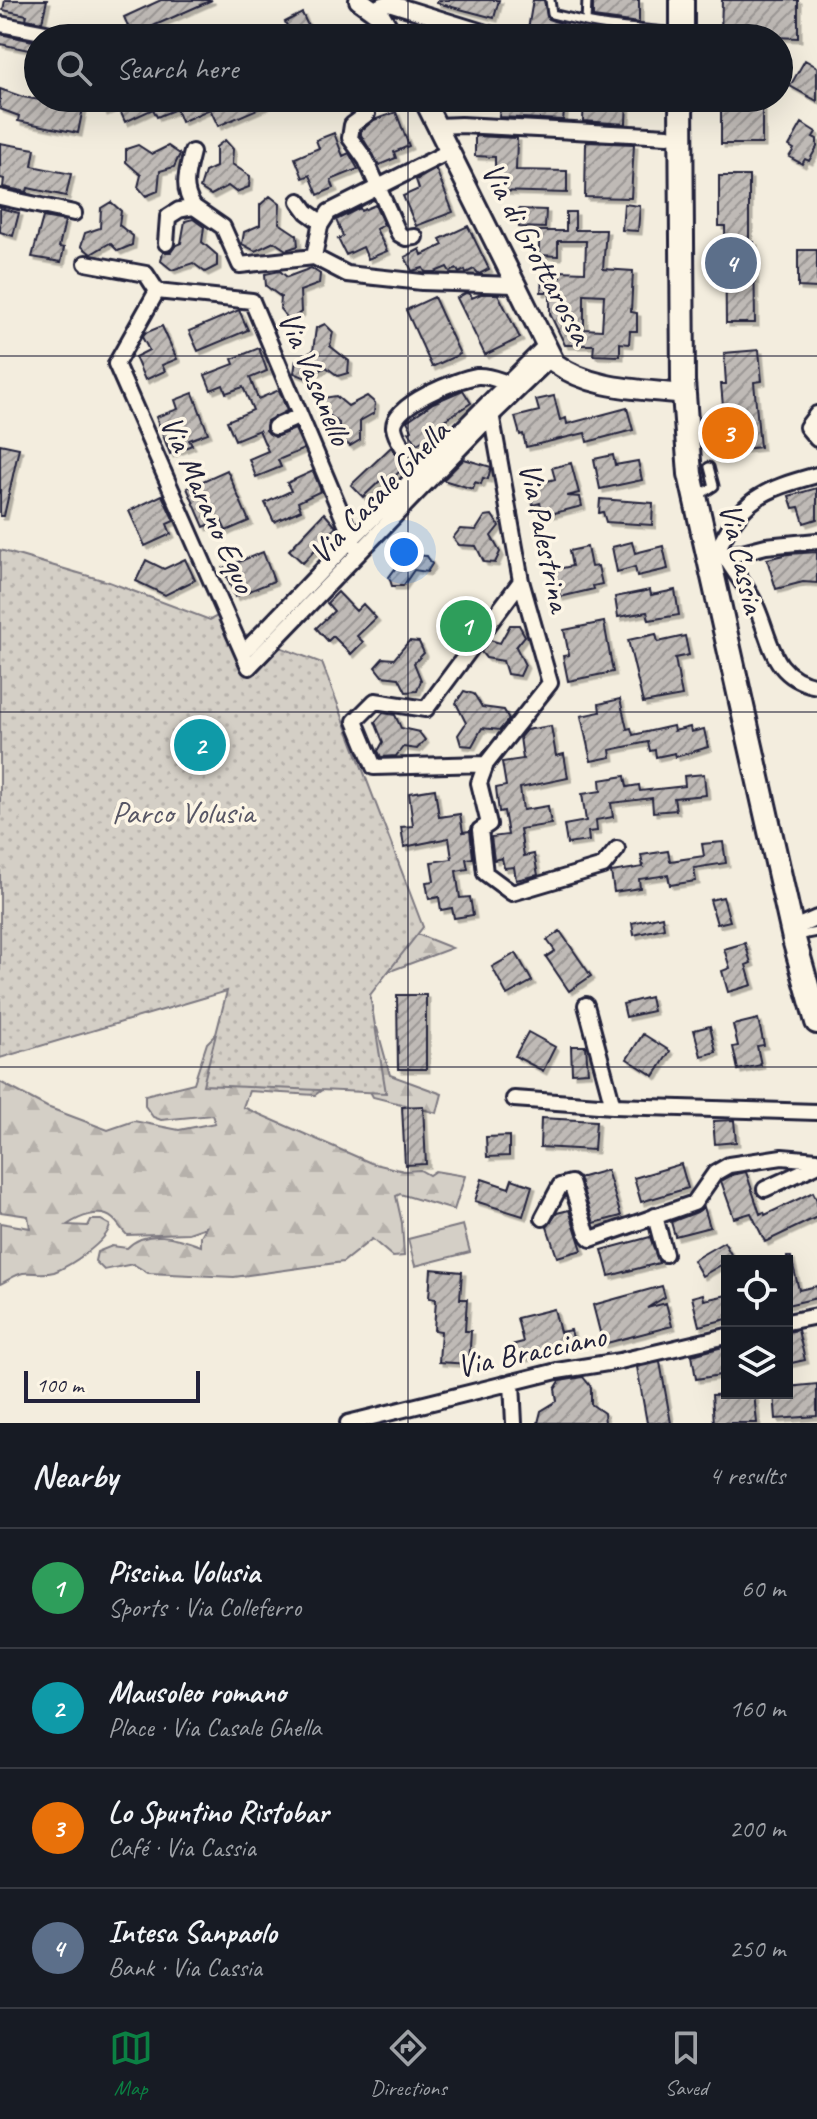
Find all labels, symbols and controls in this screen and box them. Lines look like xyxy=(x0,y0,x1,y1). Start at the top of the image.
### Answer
search box xyxy=(24,24,793,112)
icon: search xyxy=(52,46,96,90)
text: Search here xyxy=(116,49,238,87)
street label: Via di Grottarossa xyxy=(472,155,603,353)
pin: 4 xyxy=(705,233,757,293)
street label: Via Vasanello xyxy=(268,305,362,453)
pin: 3 xyxy=(702,403,754,463)
street label: Via Marano Equo xyxy=(151,409,266,600)
street label: Via Casale Ghella xyxy=(300,410,459,573)
street label: Via Palestrina xyxy=(509,459,581,618)
street label: Via Cassia xyxy=(709,499,775,619)
your location xyxy=(384,532,424,572)
pin: 1 xyxy=(440,596,492,656)
pin: 2 xyxy=(174,715,226,775)
park label: Parco Volusia xyxy=(112,792,257,833)
map controls xyxy=(721,1255,793,1399)
button: locate xyxy=(721,1255,793,1327)
street label: Via Bracciano xyxy=(453,1315,611,1387)
button: layers xyxy=(721,1327,793,1399)
scale bar xyxy=(24,1367,200,1403)
text: 100 m xyxy=(36,1371,83,1399)
text: Nearby xyxy=(32,1454,118,1497)
text: 4 results xyxy=(709,1459,785,1492)
text: Piscina Volusia xyxy=(108,1553,260,1591)
text: 1 xyxy=(52,1572,64,1605)
text: 60 m xyxy=(741,1572,785,1605)
text: Sports · Via Colleferro xyxy=(108,1591,301,1624)
text: Mausoleo romano xyxy=(108,1673,286,1711)
text: 2 xyxy=(52,1692,64,1725)
text: 160 m xyxy=(729,1692,785,1725)
text: Place · Via Casale Ghella xyxy=(108,1711,321,1744)
text: Lo Spuntino Ristobar xyxy=(108,1793,328,1831)
text: 3 xyxy=(52,1812,64,1845)
text: 200 m xyxy=(729,1812,785,1845)
text: Café · Via Cassia xyxy=(108,1831,256,1864)
text: Intesa Sanpaolo xyxy=(108,1913,277,1951)
text: 4 xyxy=(52,1932,64,1965)
text: 250 m xyxy=(729,1932,785,1965)
text: Bank · Via Cassia xyxy=(108,1951,262,1984)
tab: Map xyxy=(109,2026,153,2102)
tab: Directions xyxy=(370,2026,447,2102)
tab: Saved xyxy=(664,2026,708,2102)

